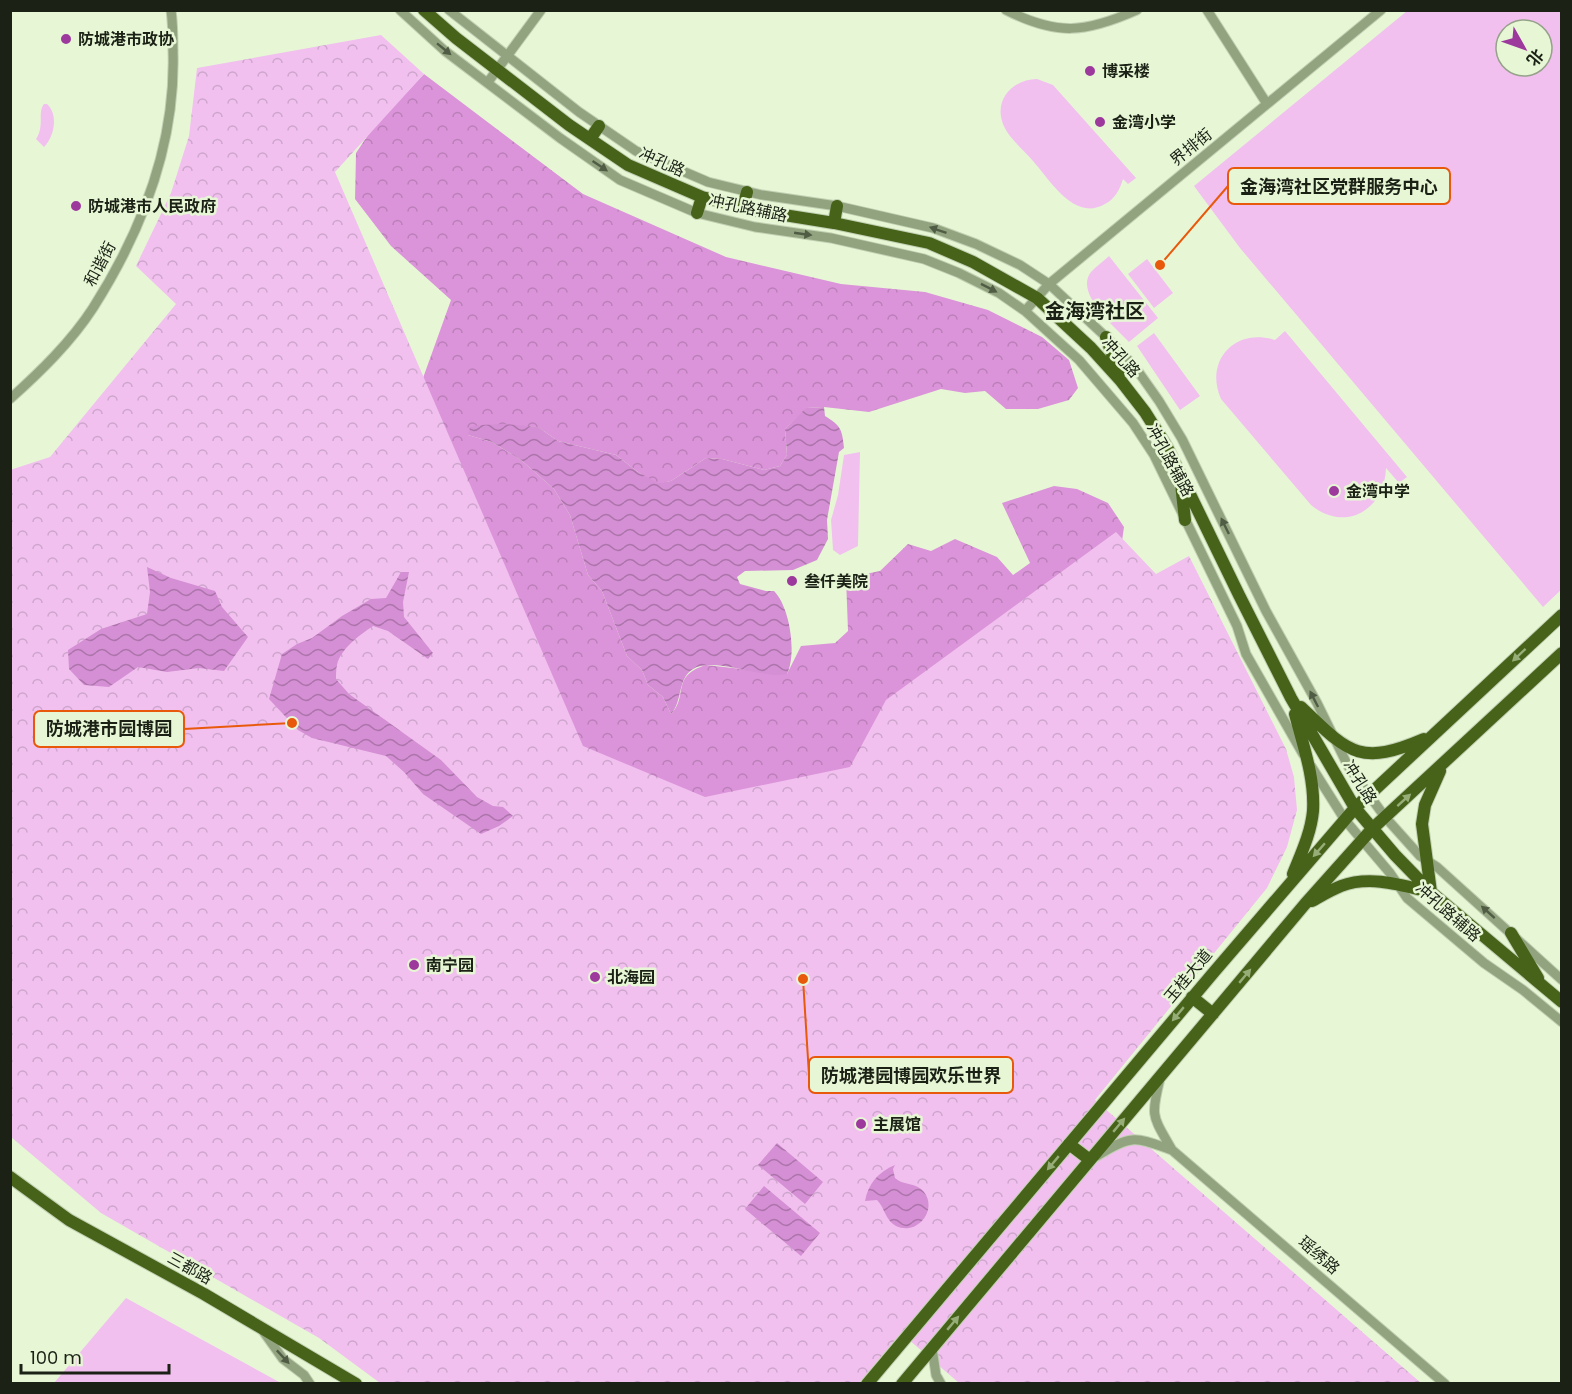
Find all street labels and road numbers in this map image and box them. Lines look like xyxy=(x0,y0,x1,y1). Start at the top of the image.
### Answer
street label: 界排街 xyxy=(1165,123,1217,171)
street label: 冲孔路 xyxy=(635,142,689,182)
street label: 冲孔路辅路 xyxy=(706,188,790,228)
street label: 和谐街 xyxy=(79,237,121,291)
street label: 冲孔路 xyxy=(1096,331,1146,383)
street label: 冲孔路辅路 xyxy=(1141,419,1199,501)
street label: 冲孔路 xyxy=(1338,756,1382,808)
street label: 冲孔路辅路 xyxy=(1410,877,1486,947)
street label: 玉桂大道 xyxy=(1159,944,1217,1008)
street label: 瑶绣路 xyxy=(1293,1231,1345,1279)
street label: 三都路 xyxy=(163,1246,217,1290)

